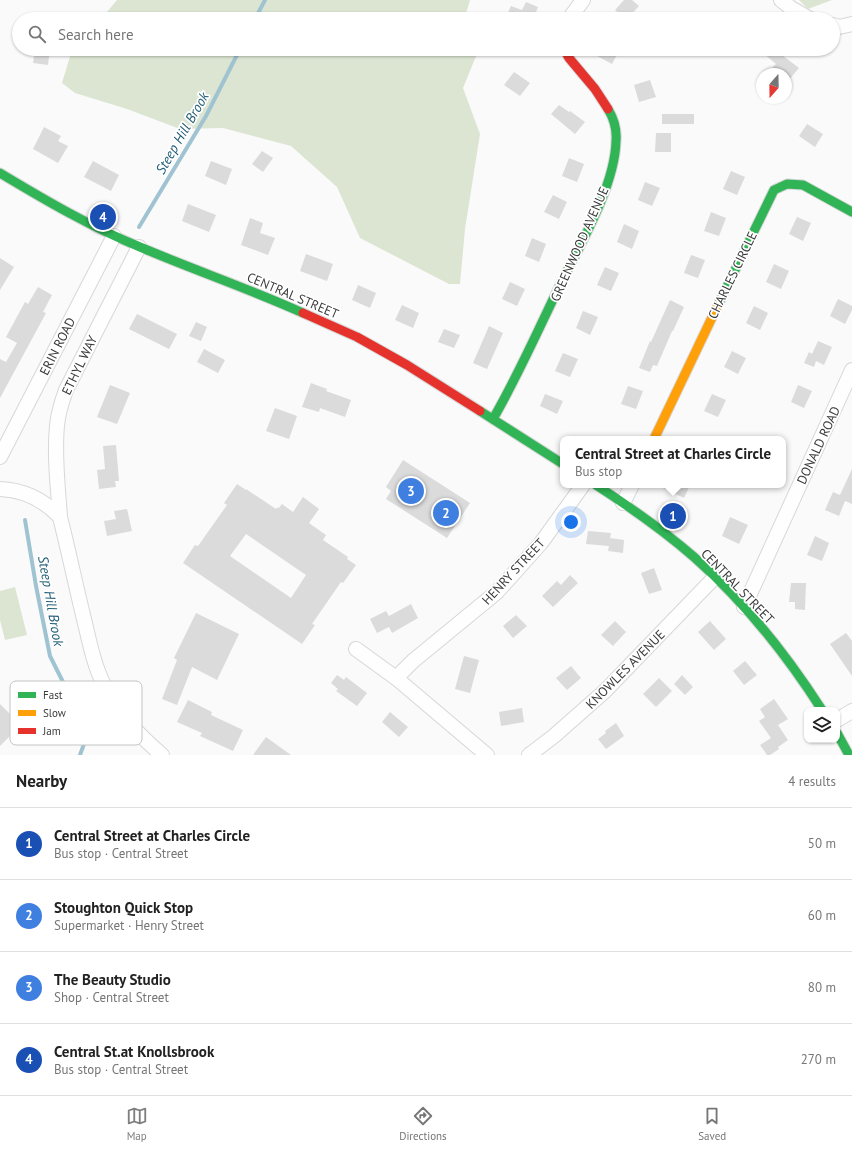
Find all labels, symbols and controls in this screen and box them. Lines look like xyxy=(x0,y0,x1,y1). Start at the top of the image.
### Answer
search box xyxy=(12,12,840,56)
icon: search xyxy=(26,23,48,45)
text: Search here xyxy=(58,25,134,44)
north arrow xyxy=(756,68,792,104)
water label: Steep Hill Brook xyxy=(151,88,213,177)
street label: GREENWOOD AVENUE xyxy=(547,184,612,304)
pin: 4 xyxy=(90,202,116,232)
street label: CHARLES CIRCLE xyxy=(704,229,761,322)
street label: CENTRAL STREET xyxy=(244,268,341,322)
street label: ERIN ROAD xyxy=(36,315,79,378)
street label: ETHYL WAY xyxy=(58,332,101,398)
street label: DONALD ROAD xyxy=(793,403,844,487)
popup xyxy=(560,436,786,488)
text: Central Street at Charles Circle xyxy=(575,444,771,463)
text: Bus stop xyxy=(575,463,622,480)
pin: 3 xyxy=(398,476,424,506)
pin: 2 xyxy=(433,498,459,528)
pin: 1 xyxy=(660,501,686,531)
your location xyxy=(561,512,581,532)
street label: HENRY STREET xyxy=(478,535,549,608)
street label: CENTRAL STREET xyxy=(697,545,778,628)
water label: Steep Hill Brook xyxy=(34,554,68,648)
street label: KNOWLES AVENUE xyxy=(582,626,669,713)
legend xyxy=(10,681,142,745)
text: Fast xyxy=(43,688,63,702)
text: Slow xyxy=(43,706,66,720)
map controls xyxy=(804,707,840,743)
button: layers xyxy=(804,707,840,743)
text: Jam xyxy=(42,724,61,738)
text: Nearby xyxy=(16,770,67,792)
text: 4 results xyxy=(788,773,836,790)
text: Central Street at Charles Circle xyxy=(54,826,250,845)
text: 1 xyxy=(25,835,33,852)
text: 50 m xyxy=(808,835,836,852)
text: Bus stop · Central Street xyxy=(54,845,188,862)
text: Stoughton Quick Stop xyxy=(54,898,193,917)
text: 2 xyxy=(25,907,33,924)
text: 60 m xyxy=(808,907,836,924)
text: Supermarket · Henry Street xyxy=(54,917,204,934)
text: The Beauty Studio xyxy=(54,970,171,989)
text: 3 xyxy=(25,979,33,996)
text: 80 m xyxy=(808,979,836,996)
text: Shop · Central Street xyxy=(54,989,169,1006)
text: Central St.at Knollsbrook xyxy=(54,1042,214,1061)
text: 4 xyxy=(25,1051,33,1068)
text: 270 m xyxy=(801,1051,836,1068)
text: Bus stop · Central Street xyxy=(54,1061,188,1078)
tab: Map xyxy=(126,1105,148,1143)
tab: Directions xyxy=(399,1105,447,1143)
tab: Saved xyxy=(698,1105,726,1143)

